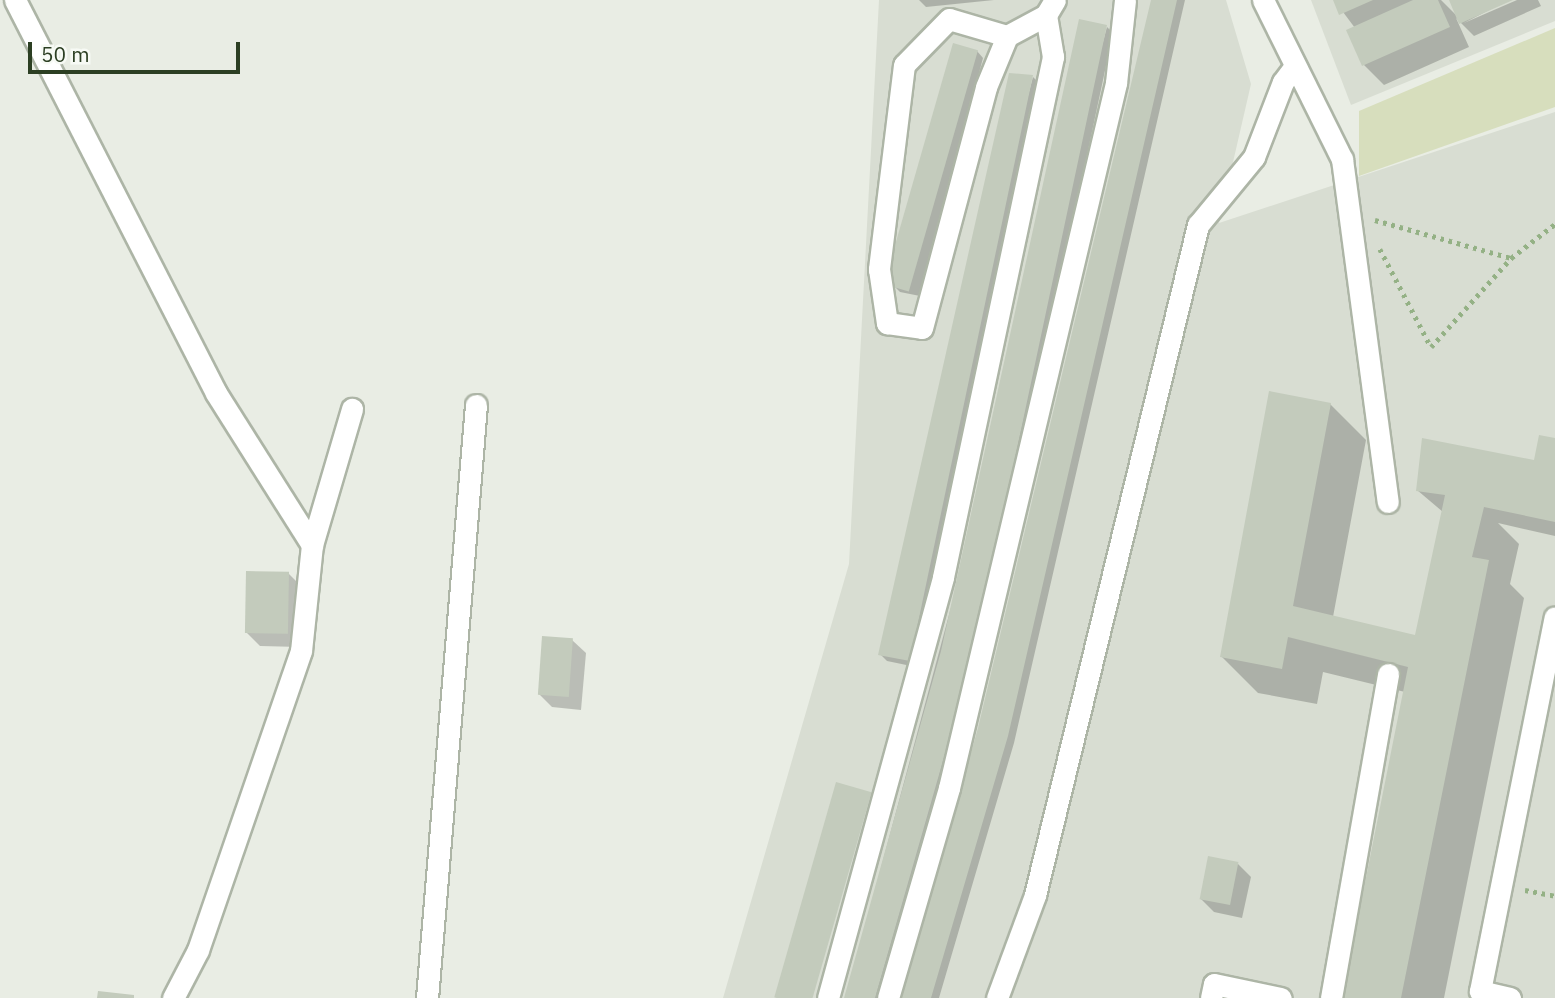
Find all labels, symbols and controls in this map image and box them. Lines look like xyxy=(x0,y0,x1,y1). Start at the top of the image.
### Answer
scale bar xyxy=(32,28,243,72)
text: 50 m xyxy=(41,40,90,68)

